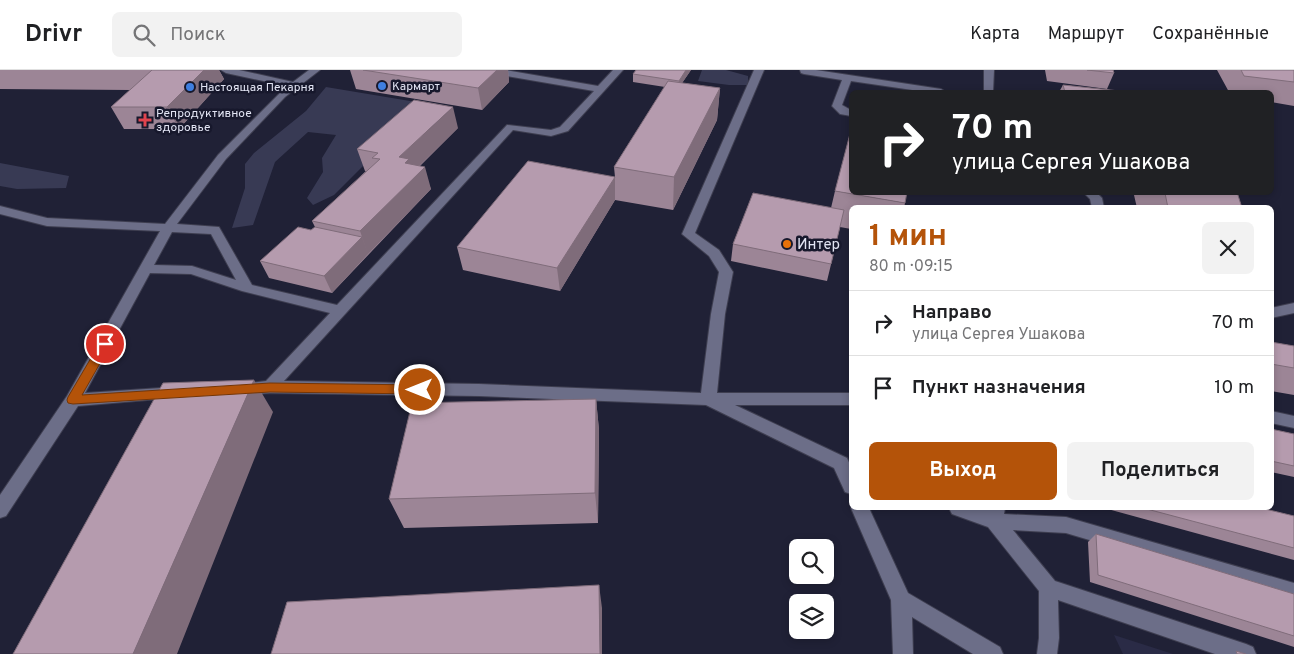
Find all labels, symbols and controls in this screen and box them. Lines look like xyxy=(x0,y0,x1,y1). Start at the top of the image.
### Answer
search box xyxy=(112,12,462,57)
text: Drivr xyxy=(25,20,82,50)
icon: search xyxy=(130,21,158,49)
text: Поиск xyxy=(170,23,226,47)
text: Карта xyxy=(970,23,1020,46)
text: Маршрут xyxy=(1048,23,1124,46)
text: Сохранённые xyxy=(1152,23,1269,46)
place label: Кармарт xyxy=(392,79,440,95)
place label: Настоящая Пекарня xyxy=(200,80,314,96)
marker: Кармарт xyxy=(376,80,388,92)
marker: Настоящая Пекарня xyxy=(184,81,196,93)
place label: Репродуктивное здоровье xyxy=(156,106,252,136)
text: 70 m xyxy=(952,107,1033,151)
icon: right xyxy=(869,110,934,175)
marker: Репродуктивное здоровье xyxy=(138,113,152,127)
text: улица Сергея Ушакова xyxy=(952,150,1190,177)
text: 1 мин xyxy=(869,219,947,256)
button: close xyxy=(1202,222,1254,274)
place label: Интер xyxy=(797,236,840,255)
marker: Интер xyxy=(781,238,793,250)
text: 80 m · 09:15 xyxy=(869,257,953,277)
text: Направо xyxy=(912,301,992,325)
icon: right xyxy=(869,309,897,337)
text: 70 m xyxy=(1212,311,1254,335)
pin xyxy=(84,323,126,365)
text: улица Сергея Ушакова xyxy=(912,325,1085,345)
icon: arrive xyxy=(91,330,119,358)
position arrow xyxy=(393,363,445,415)
icon: arrive xyxy=(869,374,897,402)
text: Пункт назначения xyxy=(912,376,1086,400)
text: 10 m xyxy=(1214,376,1254,400)
button: Выход xyxy=(869,442,1057,500)
button: Поделиться xyxy=(1067,442,1254,500)
map controls xyxy=(789,539,834,639)
button: search xyxy=(789,539,834,584)
button: layers xyxy=(789,594,834,639)

